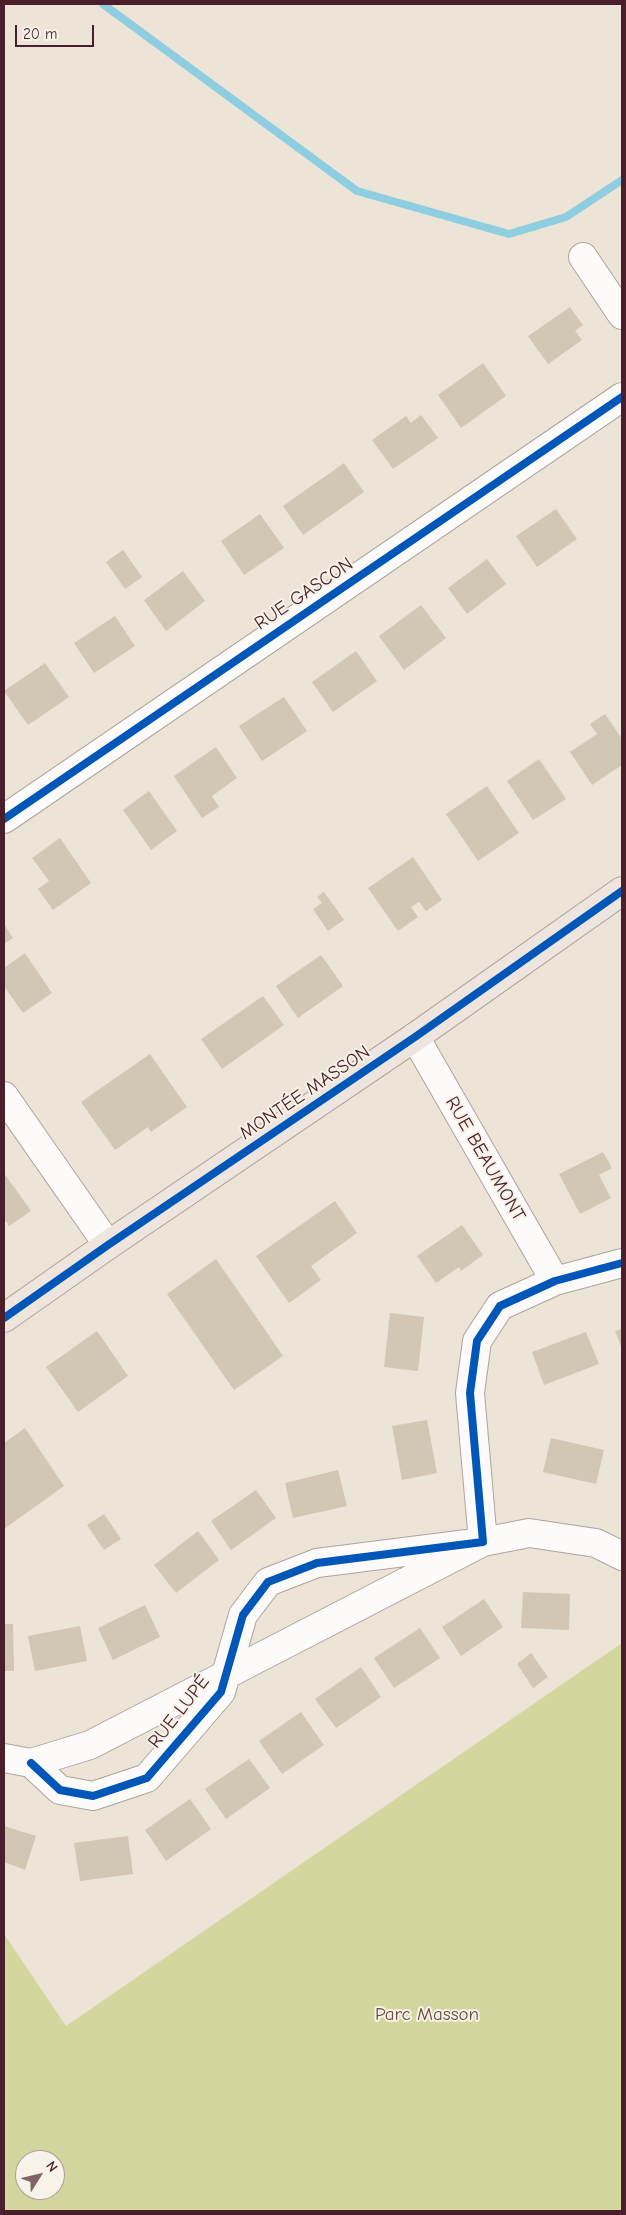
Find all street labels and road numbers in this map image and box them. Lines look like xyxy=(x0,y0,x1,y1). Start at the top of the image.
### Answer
street label: RUE GASCON xyxy=(250,553,358,635)
street label: MONTÉE MASSON xyxy=(235,1041,375,1145)
street label: RUE BEAUMONT xyxy=(440,1093,530,1225)
street label: RUE LUPÉ xyxy=(143,1671,215,1753)

